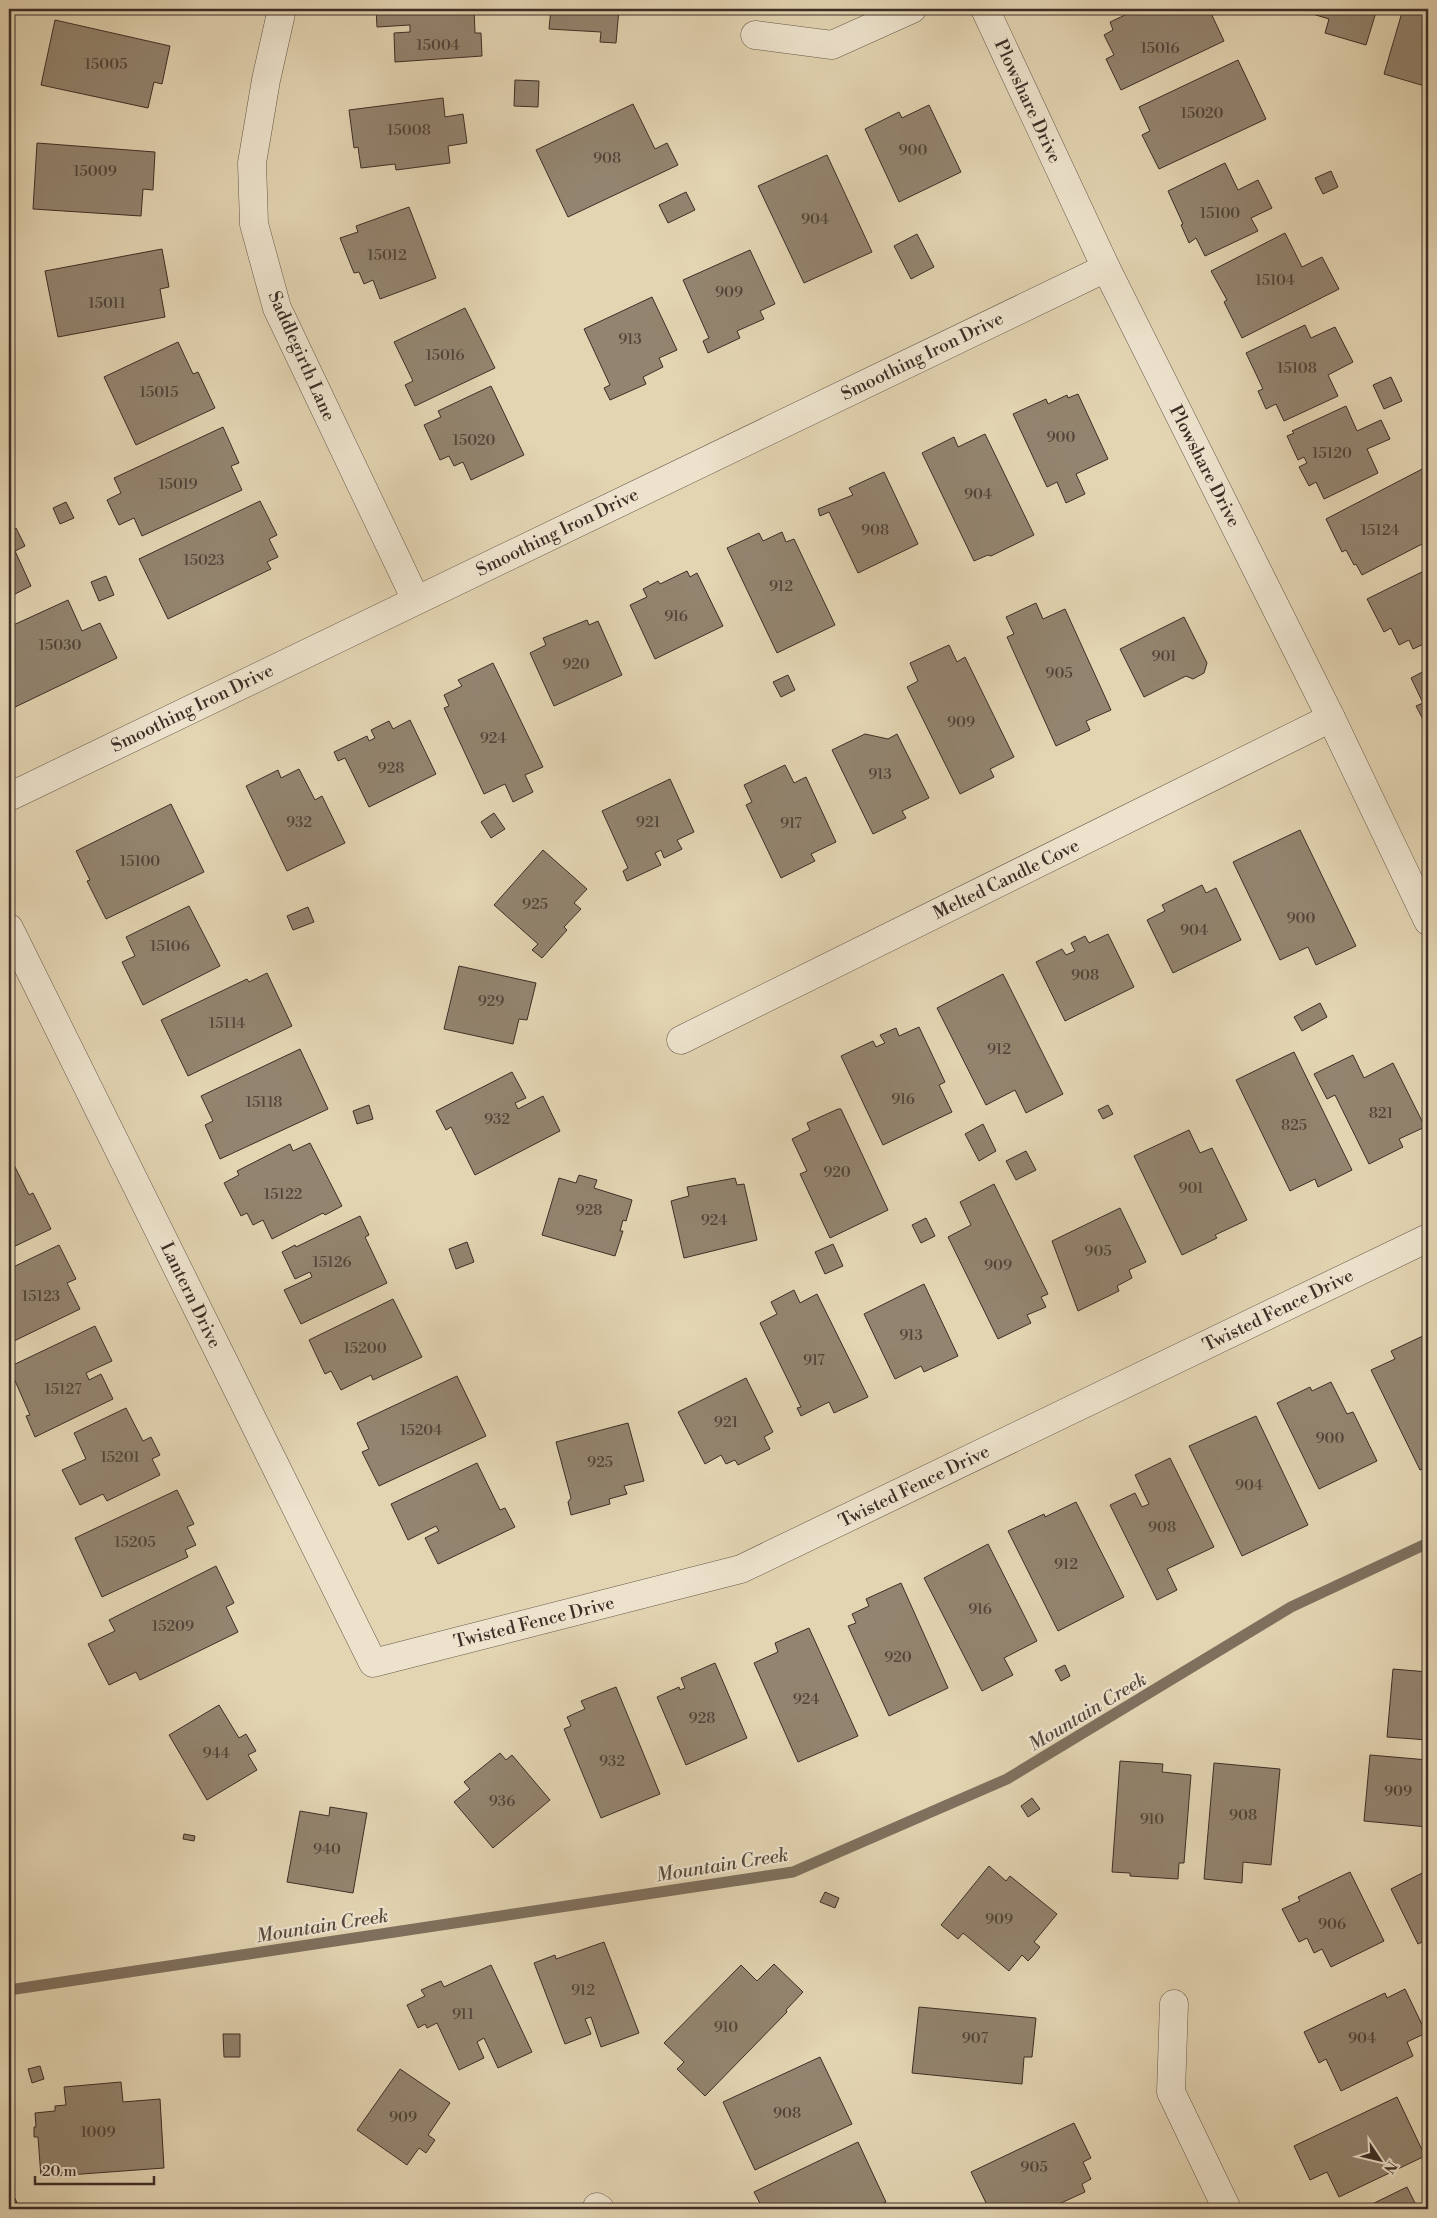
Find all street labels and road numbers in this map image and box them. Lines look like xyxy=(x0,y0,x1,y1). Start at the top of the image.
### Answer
street label: Plowshare Drive xyxy=(989,36,1066,167)
street label: Saddlegirth Lane xyxy=(263,288,340,425)
street label: Smoothing Iron Drive xyxy=(837,307,1007,406)
street label: Plowshare Drive xyxy=(1164,401,1245,531)
street label: Smoothing Iron Drive xyxy=(472,483,642,582)
street label: Smoothing Iron Drive xyxy=(107,659,277,758)
street label: Melted Candle Cove xyxy=(929,834,1083,925)
street label: Lantern Drive xyxy=(155,1238,226,1352)
street label: Twisted Fence Drive xyxy=(1199,1264,1357,1357)
street label: Twisted Fence Drive xyxy=(835,1440,993,1533)
street label: Twisted Fence Drive xyxy=(451,1591,617,1654)

